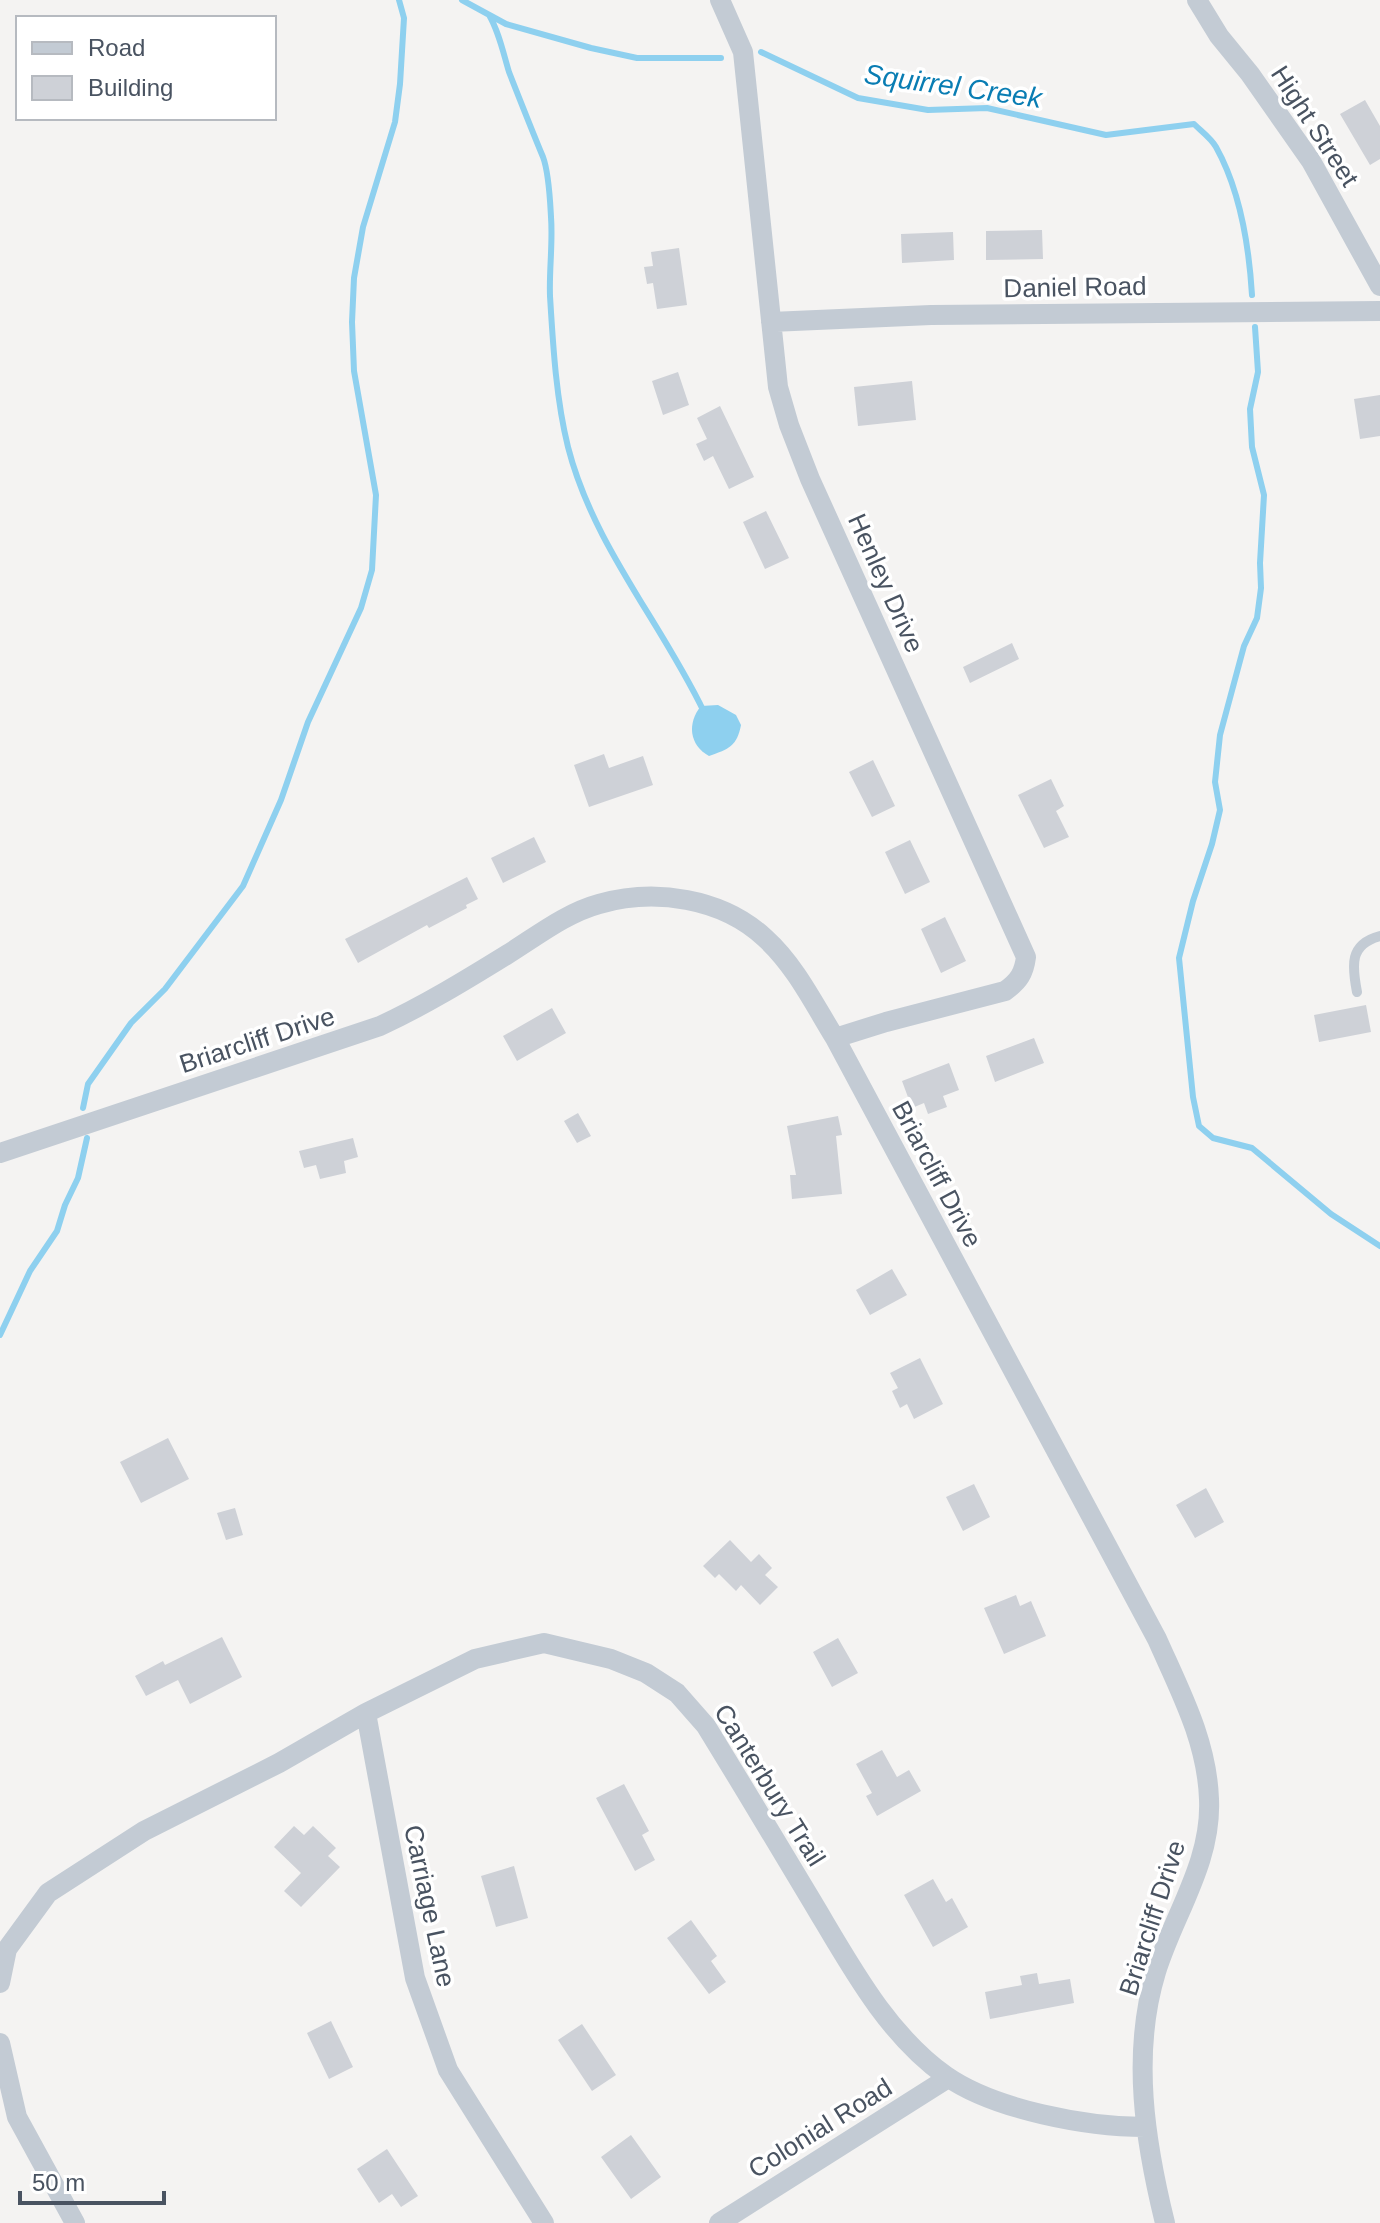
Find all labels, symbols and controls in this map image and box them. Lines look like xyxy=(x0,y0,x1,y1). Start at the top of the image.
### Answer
legend xyxy=(16,16,276,120)
text: Road xyxy=(88,34,145,61)
water label: Squirrel Creek xyxy=(862,58,1046,114)
street label: Hight Street xyxy=(1265,60,1365,192)
text: Building xyxy=(88,74,173,101)
street label: Daniel Road xyxy=(1003,271,1147,303)
street label: Henley Drive xyxy=(842,509,930,657)
street label: Briarcliff Drive xyxy=(176,1001,338,1079)
street label: Briarcliff Drive xyxy=(886,1096,988,1252)
street label: Canterbury Trail xyxy=(708,1699,832,1871)
street label: Carriage Lane xyxy=(398,1822,462,1990)
street label: Briarcliff Drive xyxy=(1113,1837,1191,1999)
street label: Colonial Road xyxy=(743,2072,897,2184)
scale bar xyxy=(20,2155,164,2205)
text: 50 m xyxy=(32,2169,85,2196)

